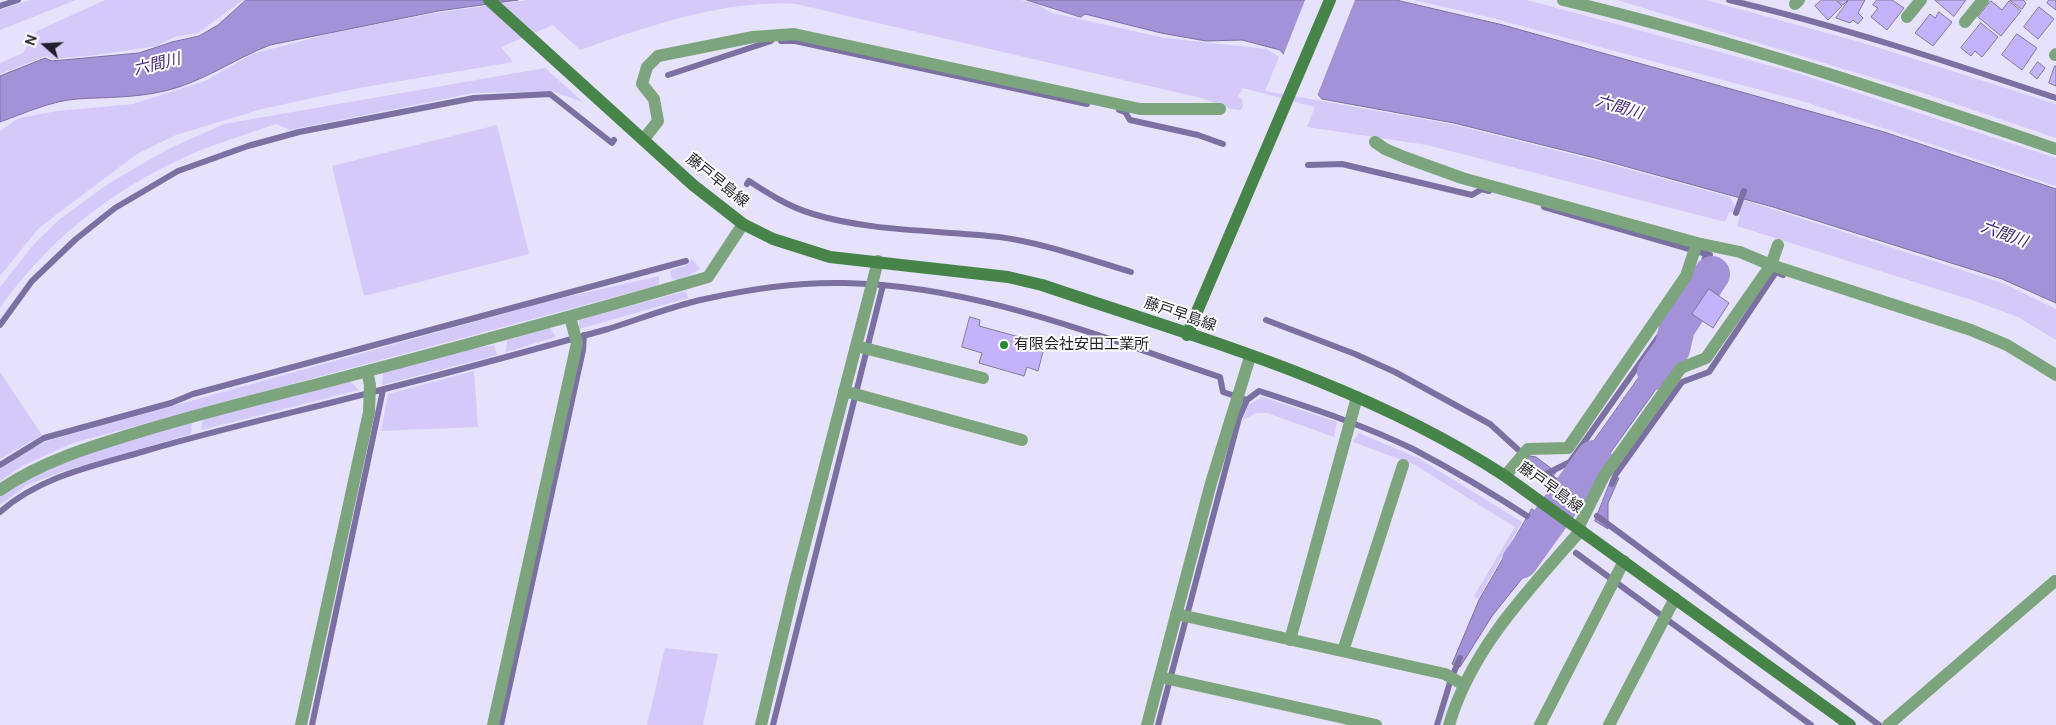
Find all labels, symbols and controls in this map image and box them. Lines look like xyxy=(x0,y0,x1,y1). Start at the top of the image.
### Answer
north arrow xyxy=(20,20,70,70)
text: N xyxy=(21,32,41,48)
water label: 六間川 xyxy=(131,50,183,80)
water label: 六間川 xyxy=(1593,92,1645,124)
street label: 藤戸早島線 xyxy=(682,150,752,212)
water label: 六間川 xyxy=(1978,218,2030,252)
street label: 藤戸早島線 xyxy=(1142,294,1218,336)
place label: 有限会社安田工業所 xyxy=(1014,336,1149,354)
marker: 有限会社安田工業所 xyxy=(998,339,1010,351)
street label: 藤戸早島線 xyxy=(1514,459,1586,517)

